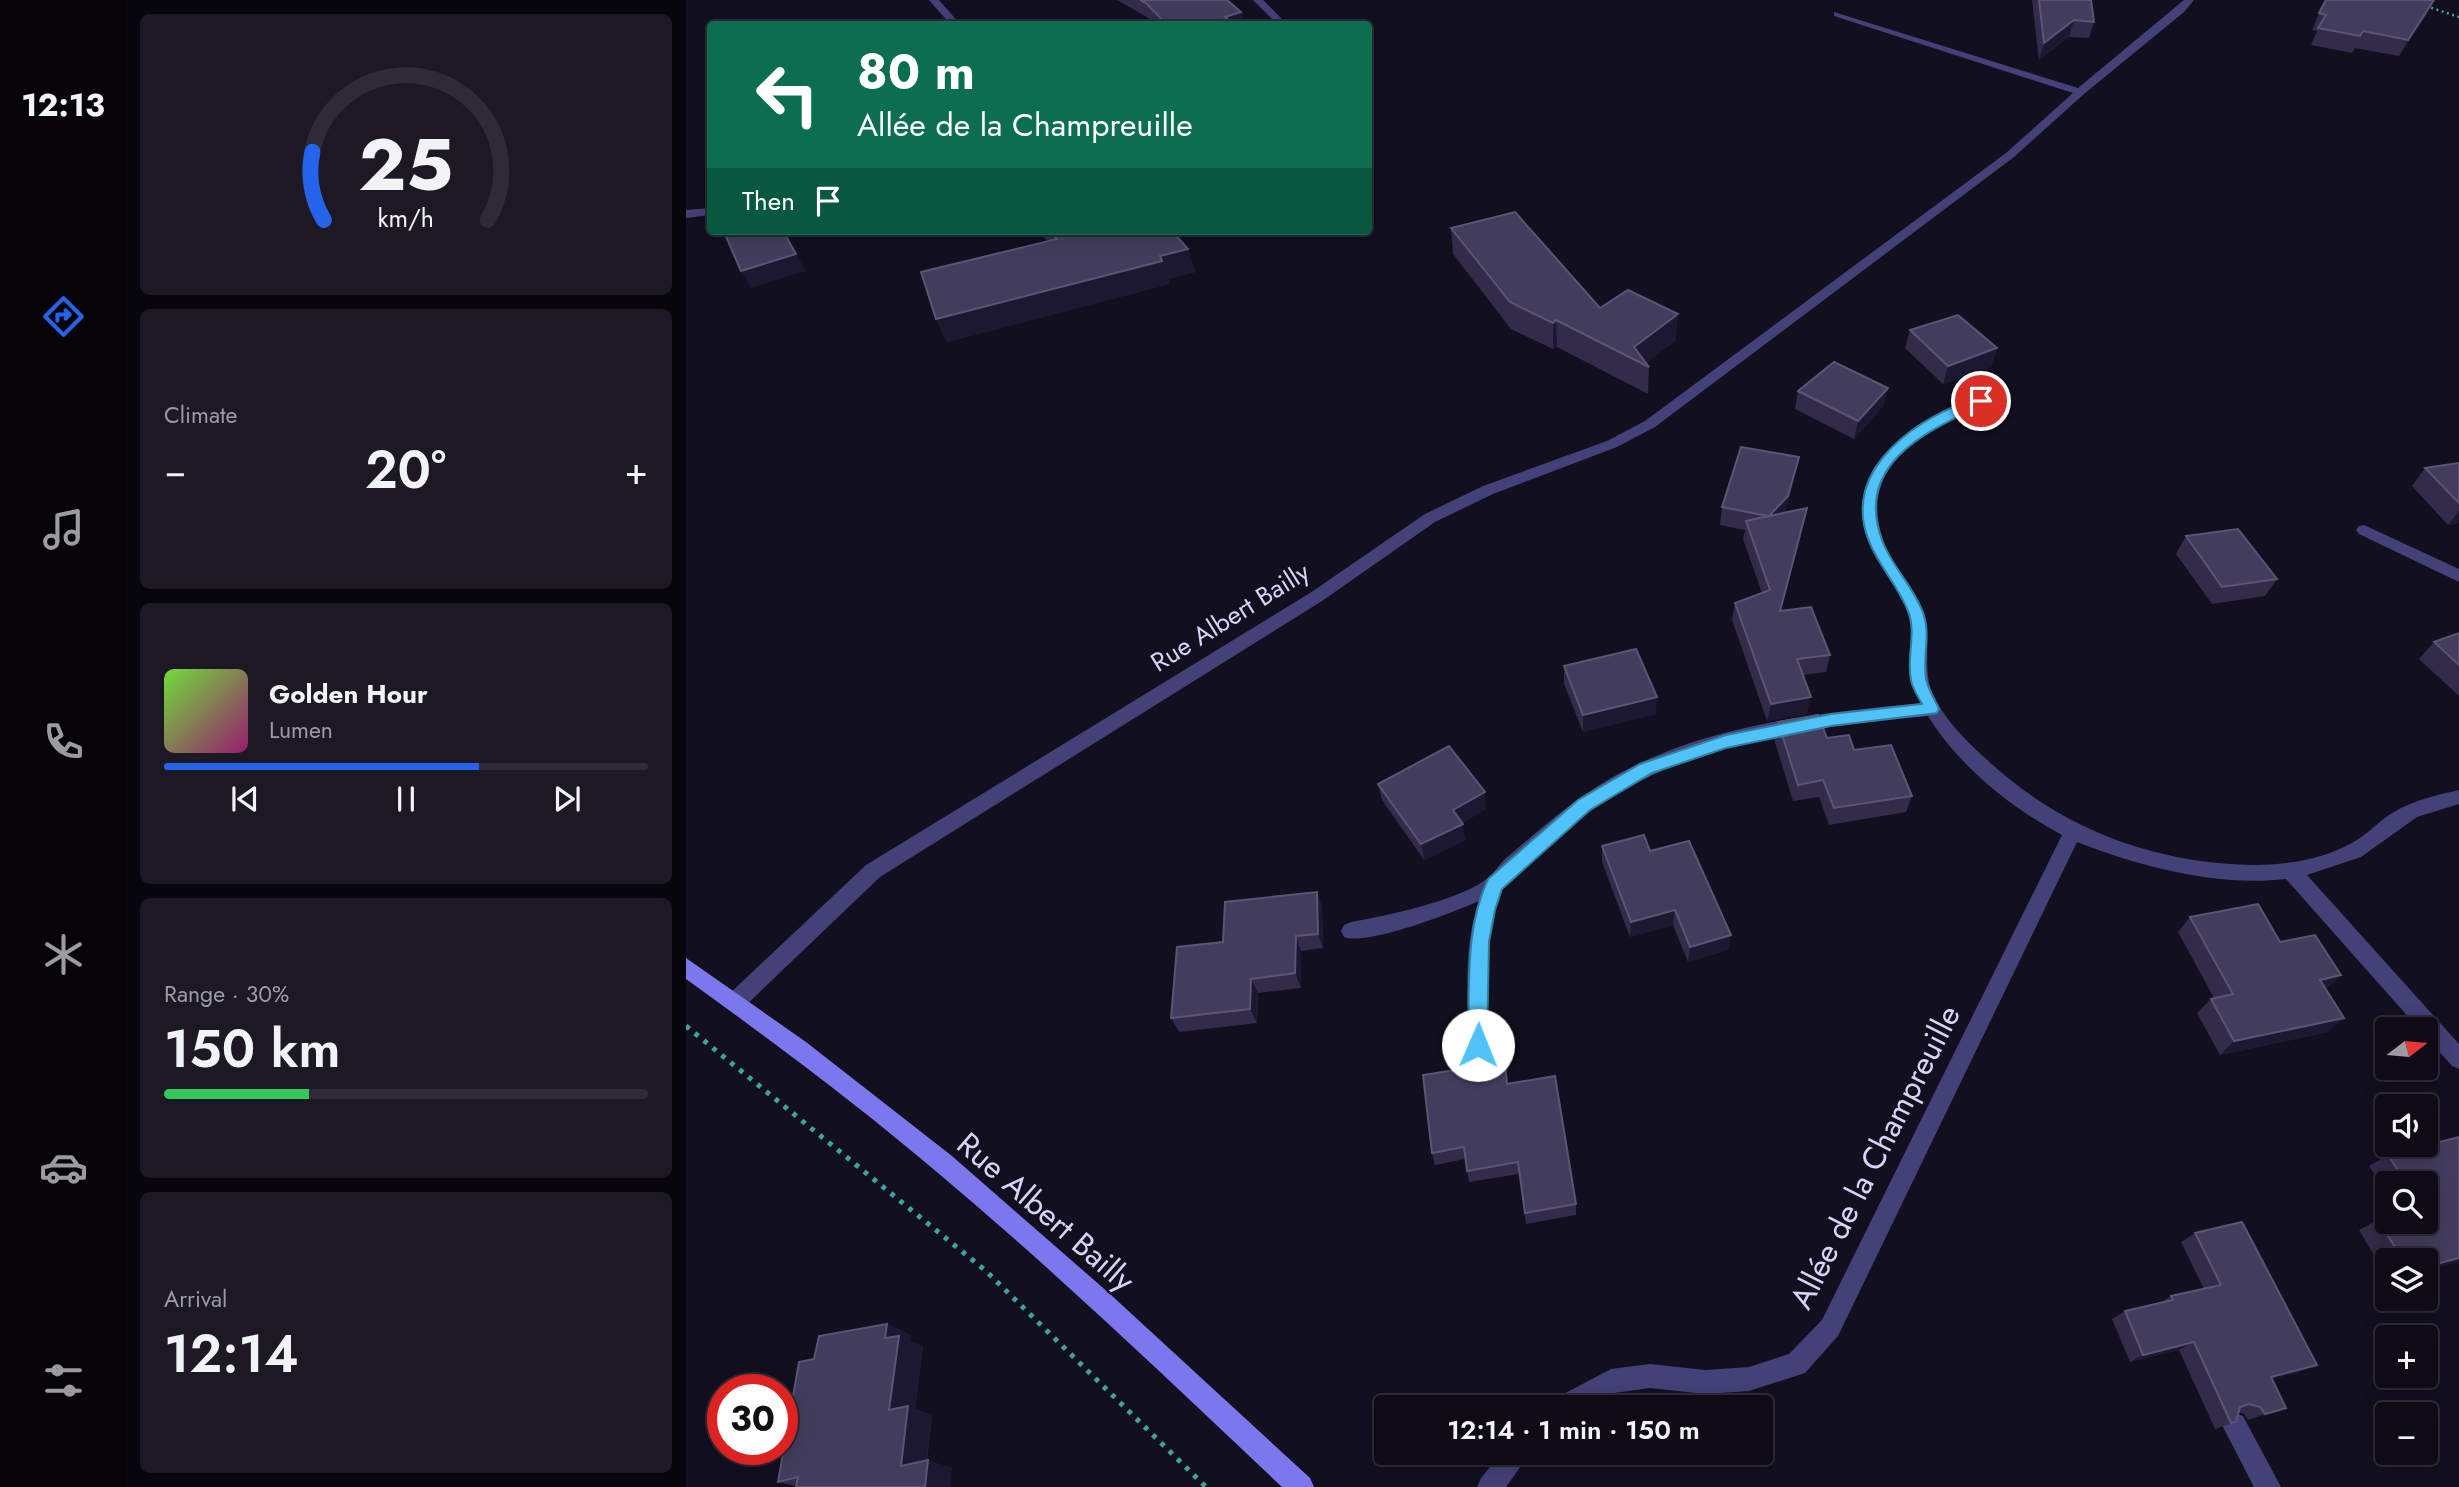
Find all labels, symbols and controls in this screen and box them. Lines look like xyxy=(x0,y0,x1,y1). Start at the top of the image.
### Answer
text: 80 m xyxy=(857,37,975,107)
icon: left xyxy=(742,49,833,140)
text: 12:13 xyxy=(21,82,105,128)
text: Allée de la Champreuille xyxy=(857,102,1193,148)
text: 25 xyxy=(359,113,453,218)
text: Then xyxy=(742,182,795,220)
icon: arrive xyxy=(809,182,847,220)
text: km/h xyxy=(378,200,434,236)
icon: directions xyxy=(39,292,88,341)
pin xyxy=(1951,371,2011,431)
icon: arrive xyxy=(1962,382,2000,420)
text: Climate xyxy=(164,398,237,432)
text: 20° xyxy=(365,432,446,508)
text: − xyxy=(164,443,186,498)
text: + xyxy=(625,443,648,498)
icon: music xyxy=(39,505,88,554)
street label: Rue Albert Bailly xyxy=(1143,553,1317,681)
text: Golden Hour xyxy=(269,675,428,713)
text: Lumen xyxy=(269,713,333,747)
icon: phone xyxy=(39,717,88,766)
icon: previous xyxy=(226,780,264,818)
icon: pause xyxy=(387,780,425,818)
icon: next xyxy=(548,780,586,818)
icon: climate xyxy=(39,930,88,979)
text: Range · 30% xyxy=(164,977,289,1011)
street label: Allée de la Champreuille xyxy=(1778,997,1972,1317)
position arrow xyxy=(1441,1008,1515,1082)
text: 150 km xyxy=(164,1011,341,1087)
north arrow xyxy=(2375,1017,2438,1080)
map controls xyxy=(2375,1017,2438,1465)
button: sound xyxy=(2375,1094,2438,1157)
street label: Rue Albert Bailly xyxy=(947,1122,1146,1303)
icon: car xyxy=(39,1143,88,1192)
button: search xyxy=(2375,1171,2438,1234)
button: layers xyxy=(2375,1248,2438,1311)
text: Arrival xyxy=(164,1282,227,1316)
text: 12:14 xyxy=(164,1316,299,1392)
button: + xyxy=(2375,1325,2438,1388)
icon: filters xyxy=(39,1356,88,1405)
speed limit sign: 30 xyxy=(707,1374,798,1465)
button: − xyxy=(2375,1402,2438,1465)
text: 12:14 · 1 min · 150 m xyxy=(1447,1411,1700,1449)

